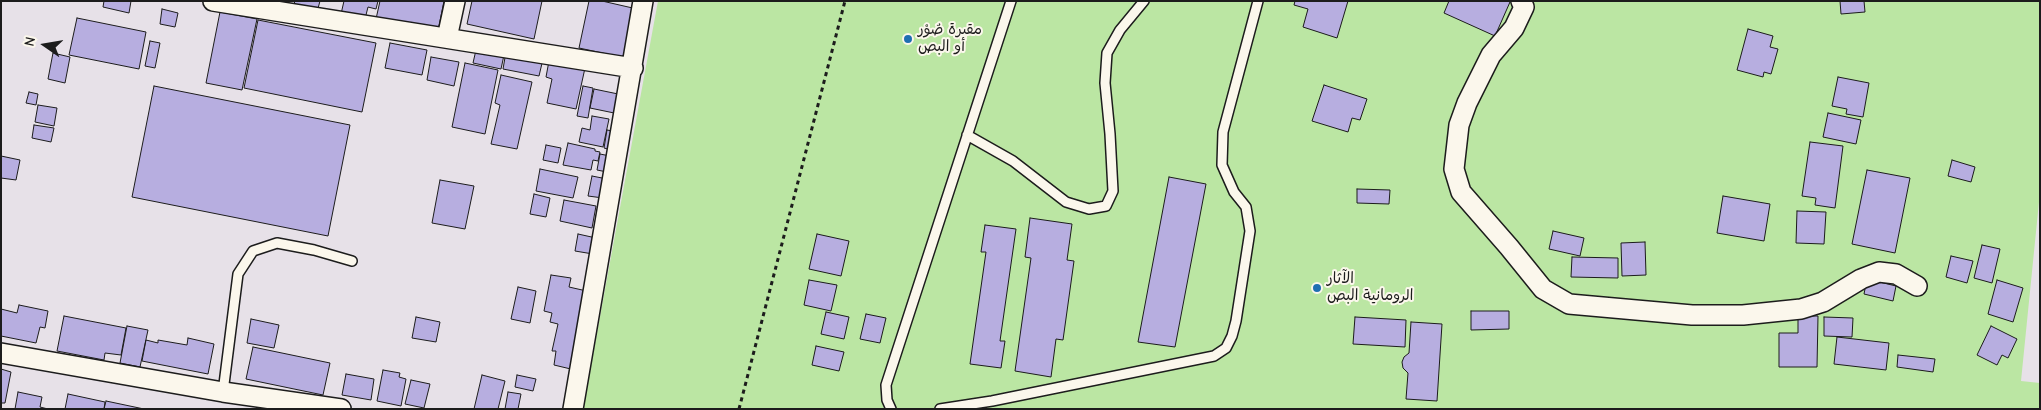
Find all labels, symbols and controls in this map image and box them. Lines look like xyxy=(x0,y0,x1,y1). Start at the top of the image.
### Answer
north arrow xyxy=(20,20,70,70)
place label: مقبرة صُوْر أو البص xyxy=(918,21,982,56)
marker: مقبرة صُوْر أو البص xyxy=(902,33,914,45)
text: N xyxy=(21,35,39,48)
place label: الآثار الرومانية البص xyxy=(1327,270,1413,305)
marker: الآثار الرومانية البص xyxy=(1311,282,1323,294)

